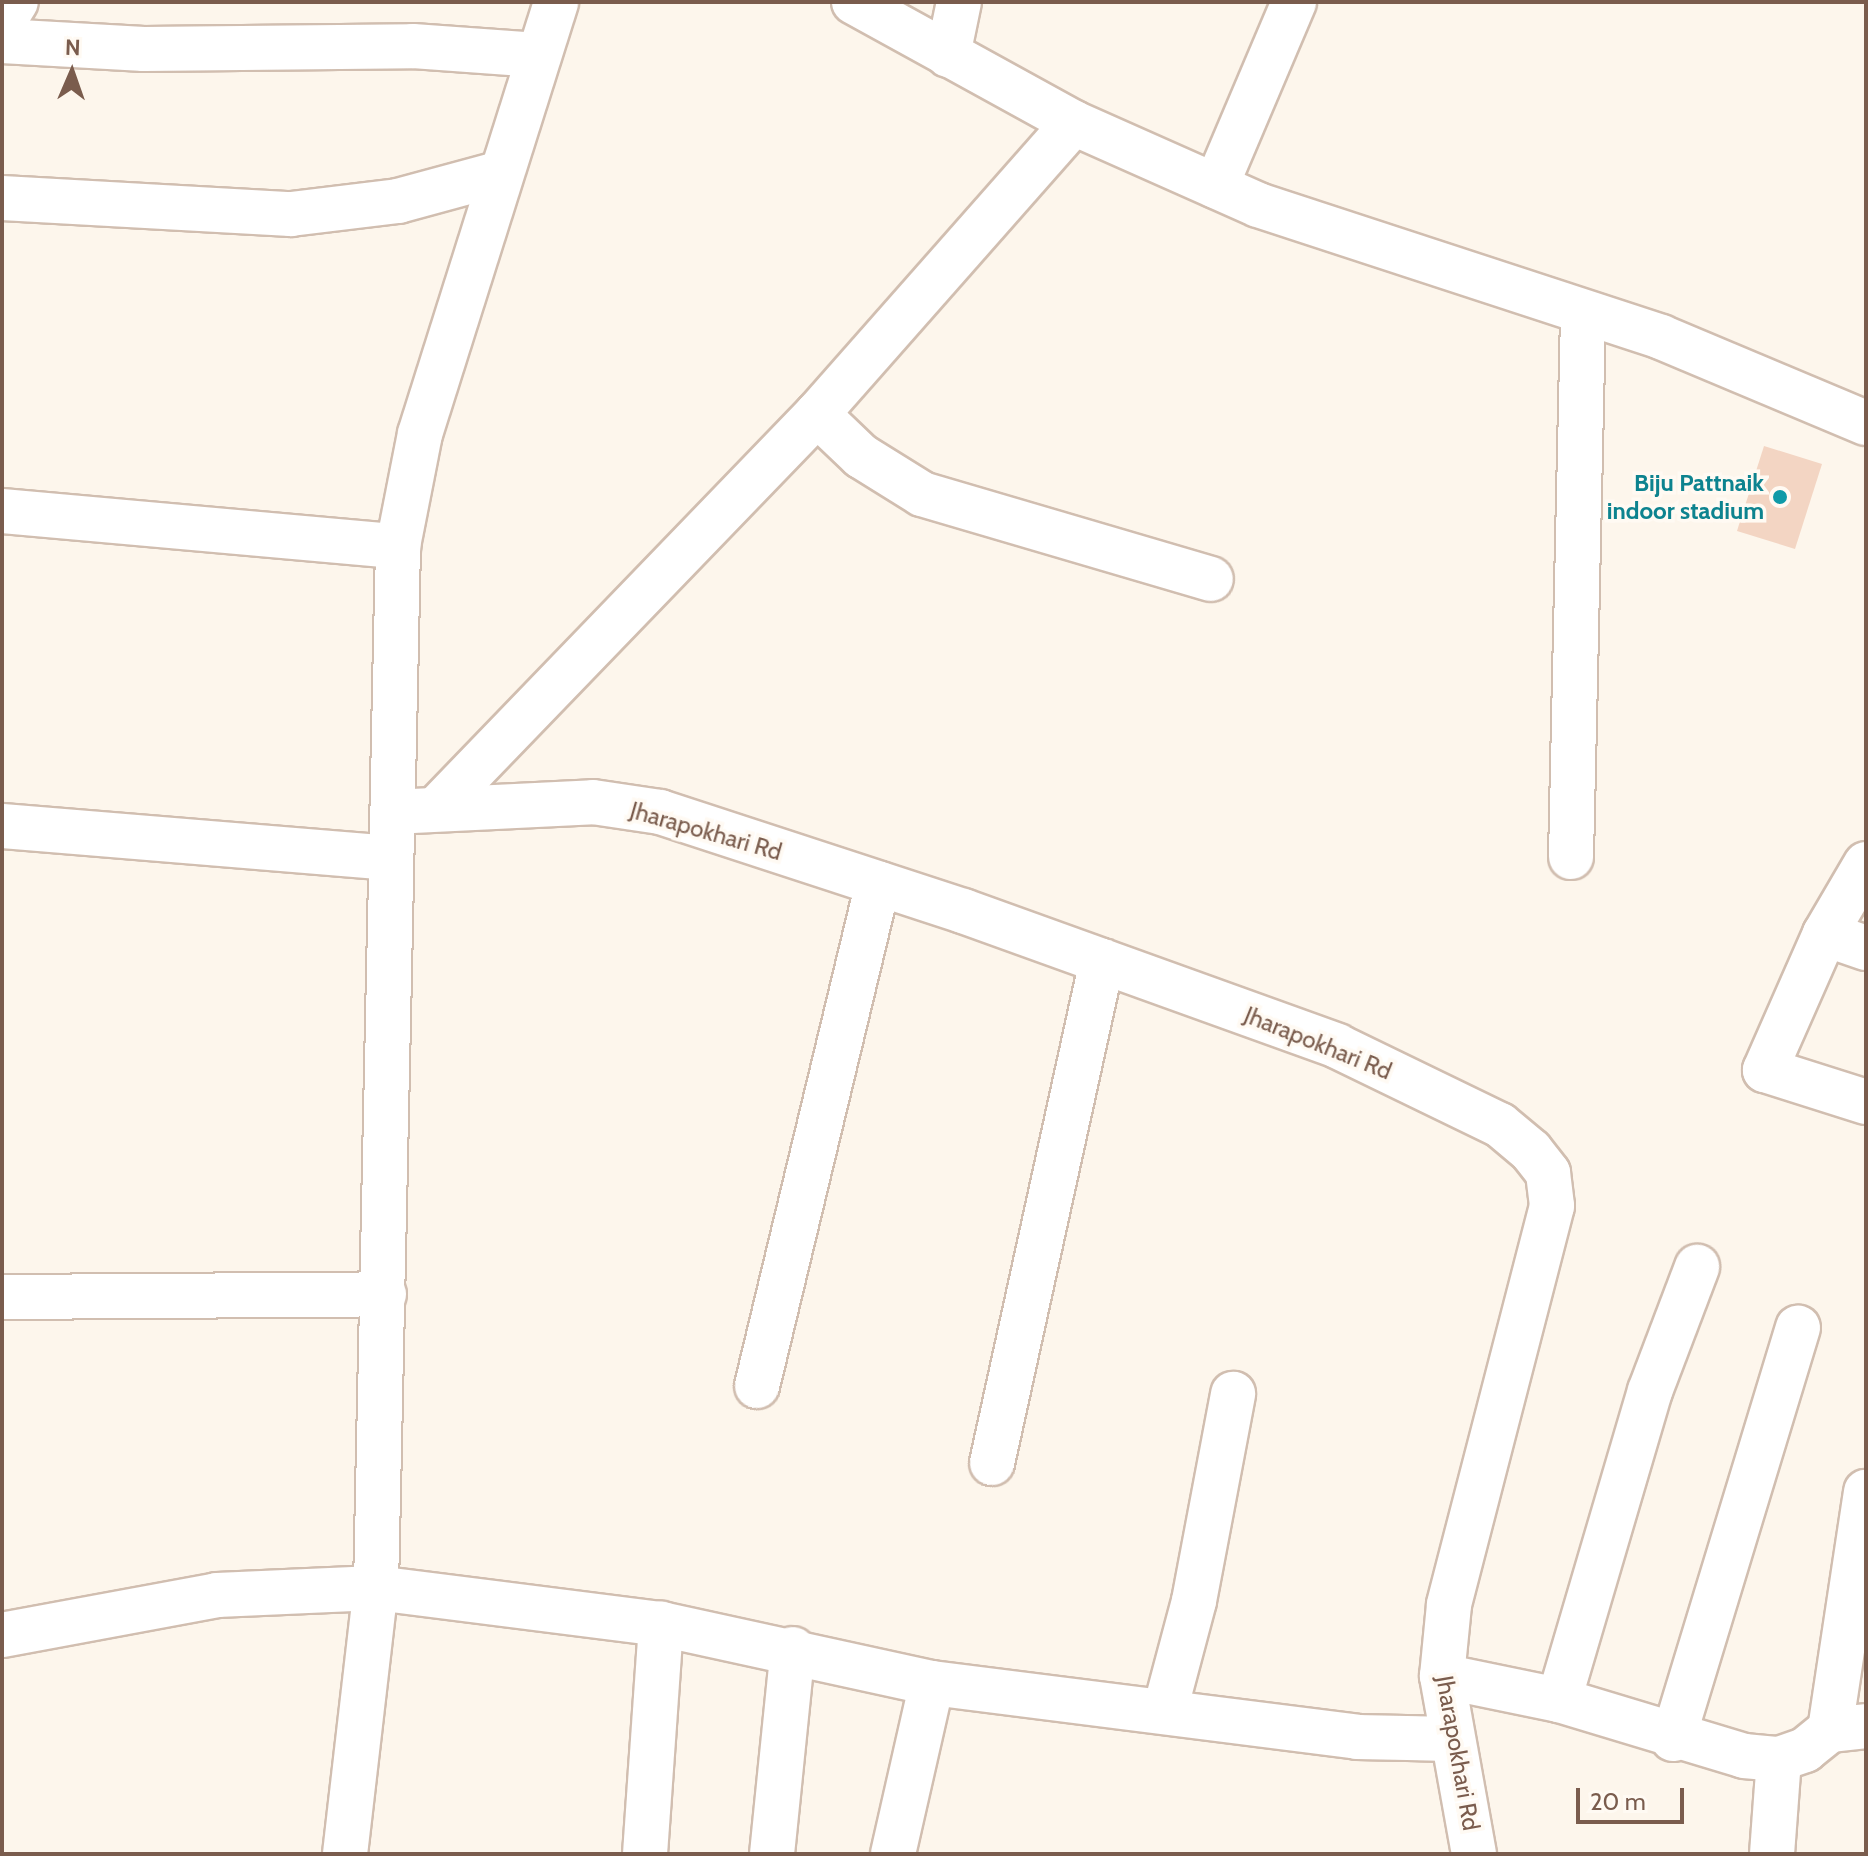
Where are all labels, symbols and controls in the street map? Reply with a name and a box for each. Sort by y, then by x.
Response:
north arrow [32,32,112,112]
text: N [65,34,81,61]
place label: Biju Pattnaik indoor stadium [1607,469,1764,525]
marker: Biju Pattnaik indoor stadium [1771,488,1789,506]
street label: Jharapokhari Rd [627,796,785,866]
street label: Jharapokhari Rd [1240,1000,1396,1086]
street label: Jharapokhari Rd [1430,1673,1486,1833]
scale bar [1580,1772,1688,1822]
text: 20 m [1590,1787,1646,1816]

